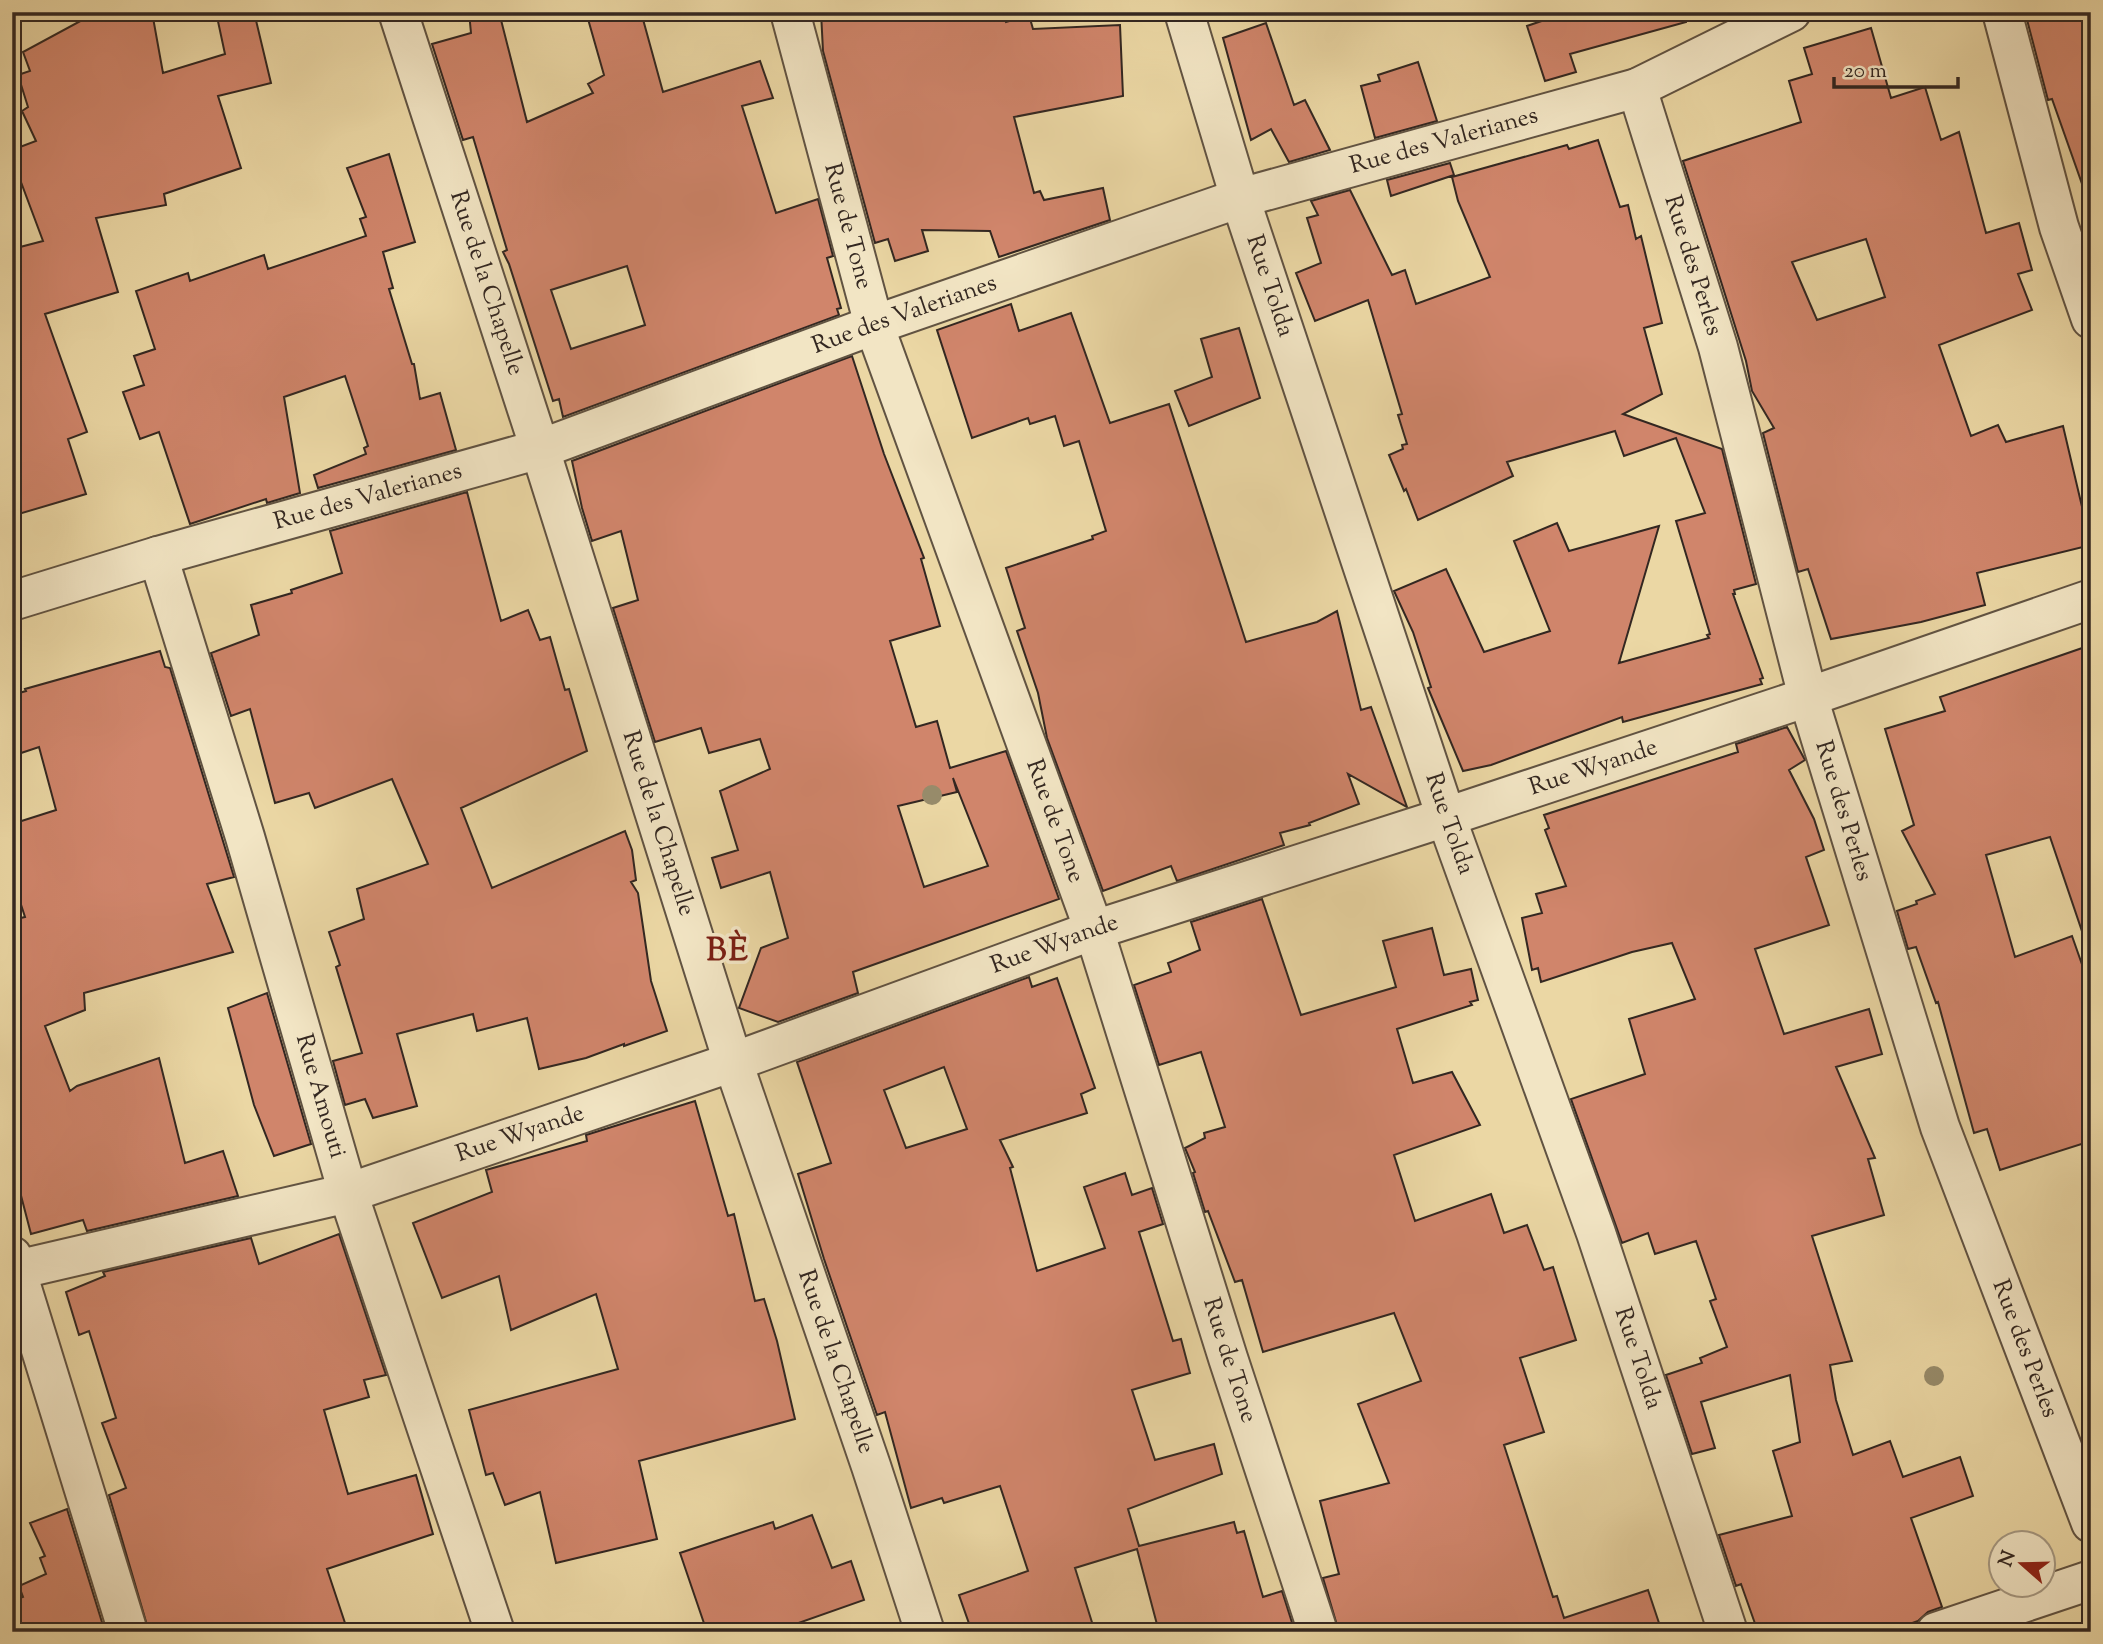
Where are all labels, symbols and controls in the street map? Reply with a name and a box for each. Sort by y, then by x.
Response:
scale bar [1834,46,1958,90]
text: 20 m [1844,57,1887,87]
street label: Rue des Valerianes [1346,99,1542,184]
street label: Rue de Tone [814,160,881,293]
street label: Rue de la Chapelle [440,186,532,380]
street label: Rue des Perles [1655,191,1730,340]
street label: Rue Tolda [1236,231,1302,341]
street label: Rue des Valerianes [807,267,1002,363]
street label: Rue des Valerianes [270,455,466,540]
street label: Rue de la Chapelle [613,727,703,920]
street label: Rue Wyande [1525,731,1662,805]
street label: Rue des Perles [1805,736,1881,886]
street label: Rue de Tone [1016,755,1092,888]
street label: Rue Tolda [1416,769,1482,879]
street label: Rue Wyande [986,906,1123,983]
district label: BÈ [706,929,750,975]
street label: Rue Amouti [286,1030,354,1162]
street label: Rue Wyande [452,1097,589,1172]
street label: Rue de la Chapelle [788,1265,883,1458]
street label: Rue des Perles [1983,1275,2066,1423]
street label: Rue de Tone [1193,1294,1265,1427]
street label: Rue Tolda [1605,1303,1670,1414]
north arrow [1988,1528,2058,1598]
text: N [1993,1547,2024,1571]

